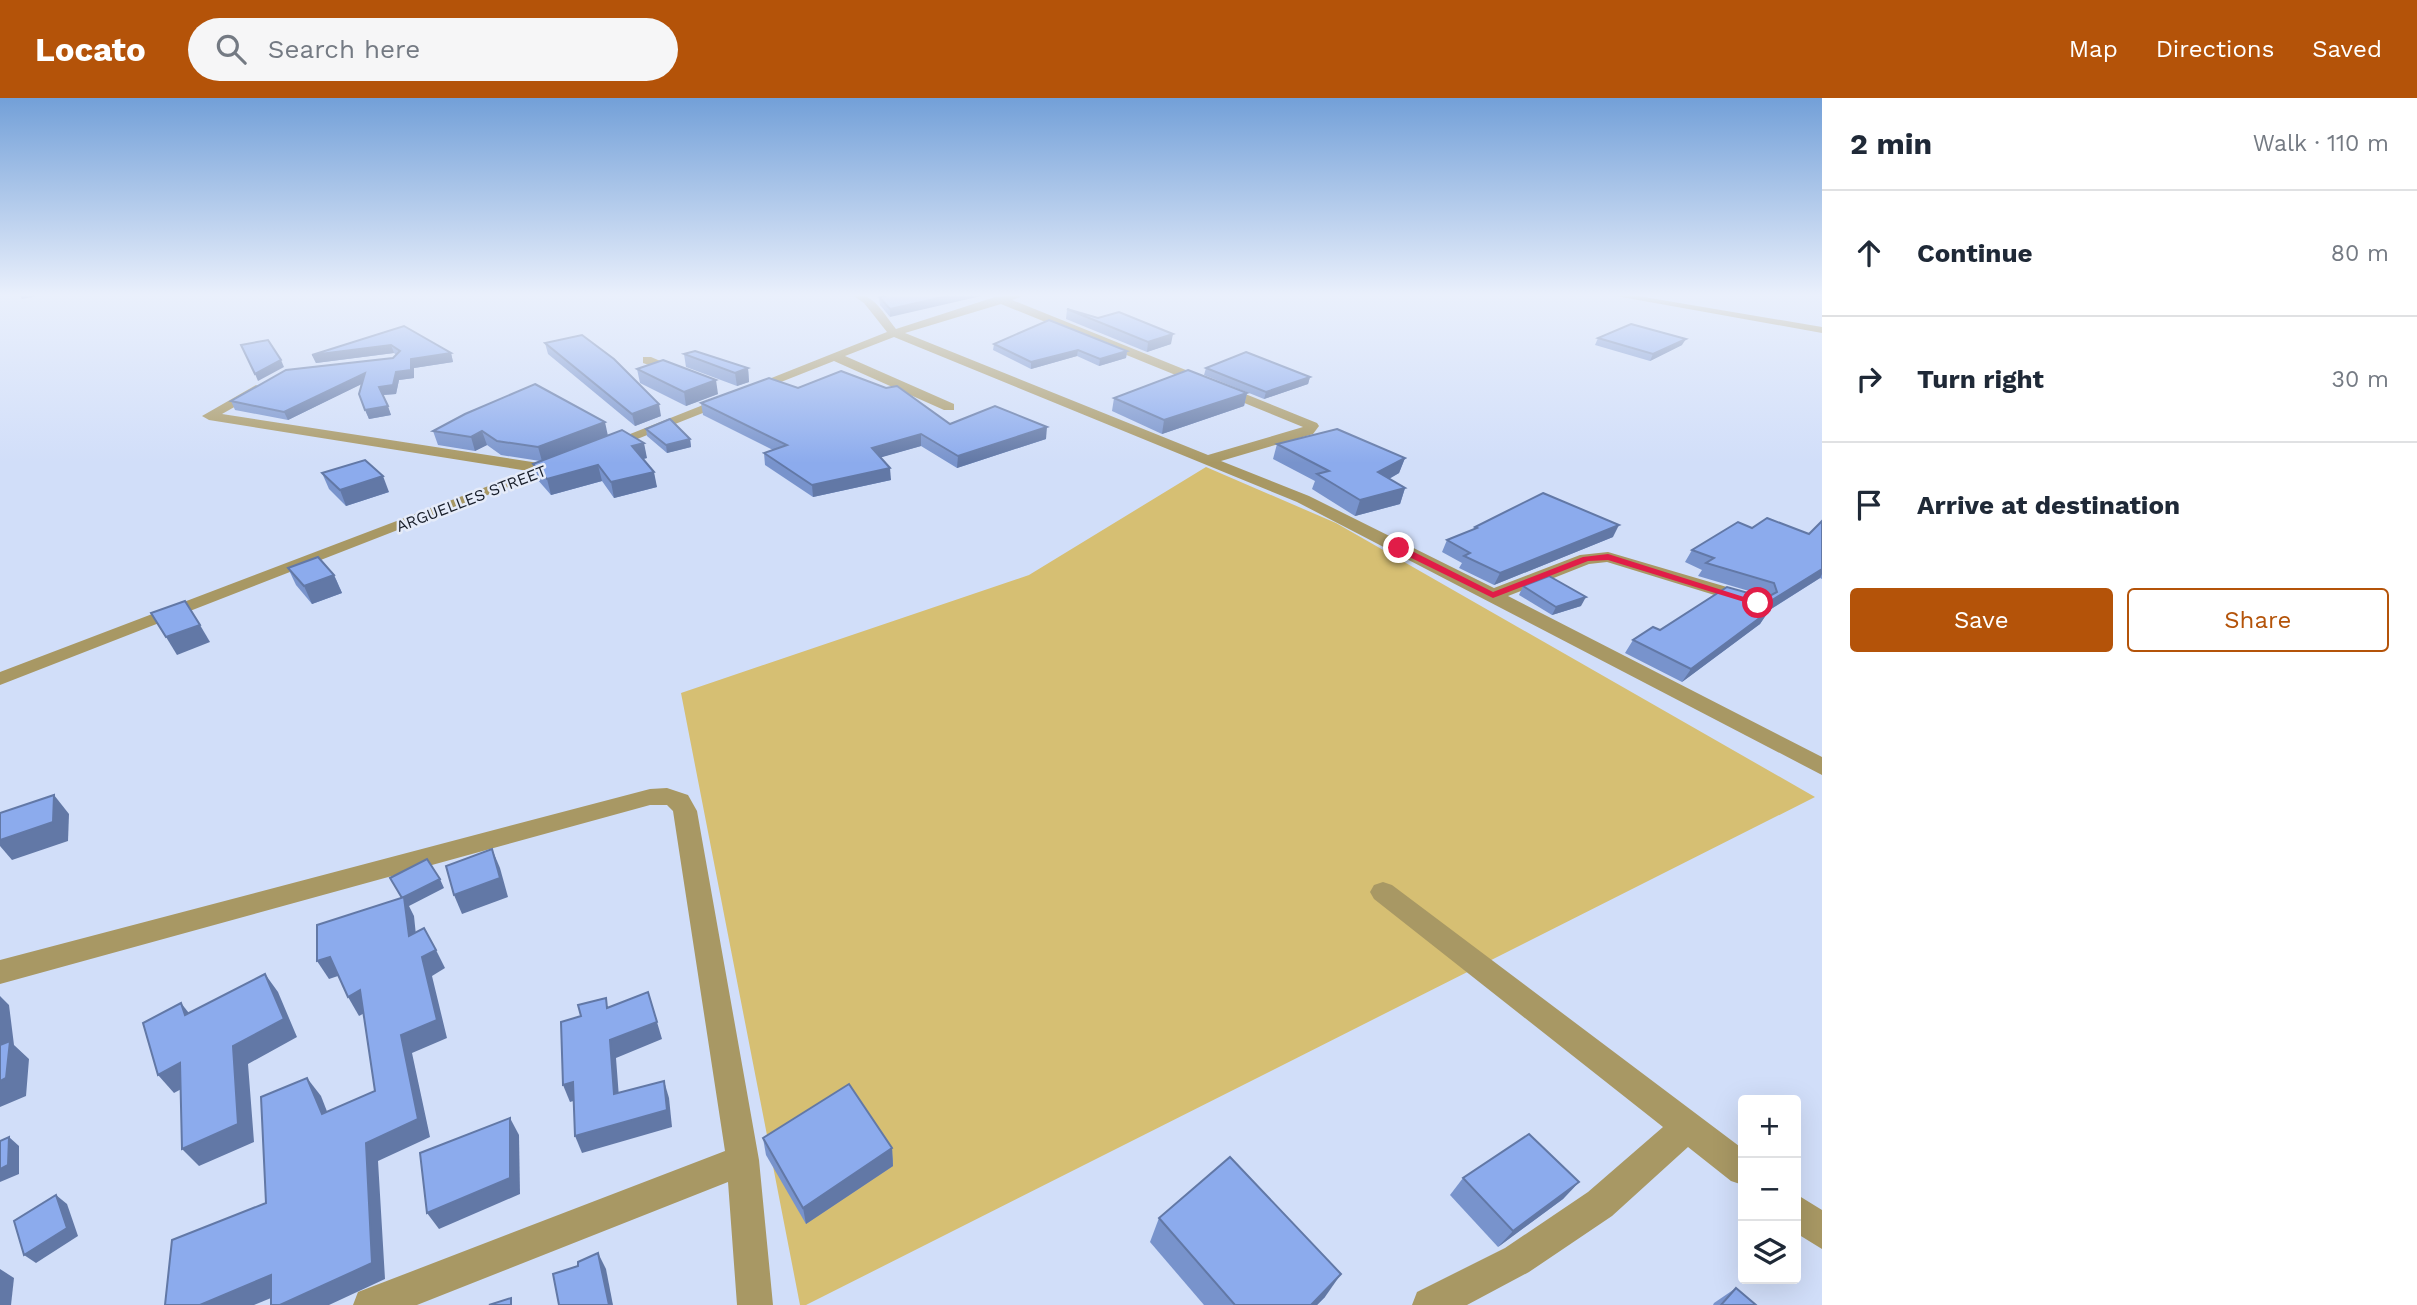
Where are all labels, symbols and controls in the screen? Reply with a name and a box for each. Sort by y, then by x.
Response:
search box [188,18,678,81]
text: Locato [35,30,146,69]
icon: search [212,30,250,68]
text: Search here [268,34,420,64]
text: Map [2069,35,2118,63]
text: Directions [2156,35,2274,63]
text: Saved [2312,35,2382,63]
text: 2 min [1850,126,1932,161]
text: Walk · 110 m [2253,130,2389,157]
icon: ahead [1850,234,1888,272]
text: Continue [1917,238,2033,268]
text: 80 m [2331,240,2389,267]
icon: right [1850,360,1888,398]
text: Turn right [1917,364,2044,394]
text: 30 m [2332,366,2389,393]
street label: ARGUELLES STREET [393,461,549,536]
icon: arrive [1850,486,1888,524]
text: Arrive at destination [1917,490,2180,520]
route end [1383,532,1414,563]
route start [1742,587,1773,618]
button: Save [1850,588,2113,652]
button: Share [2127,588,2389,652]
map controls [1738,1095,1801,1284]
button: + [1738,1095,1801,1158]
button: − [1738,1158,1801,1221]
button: layers [1738,1221,1801,1284]

